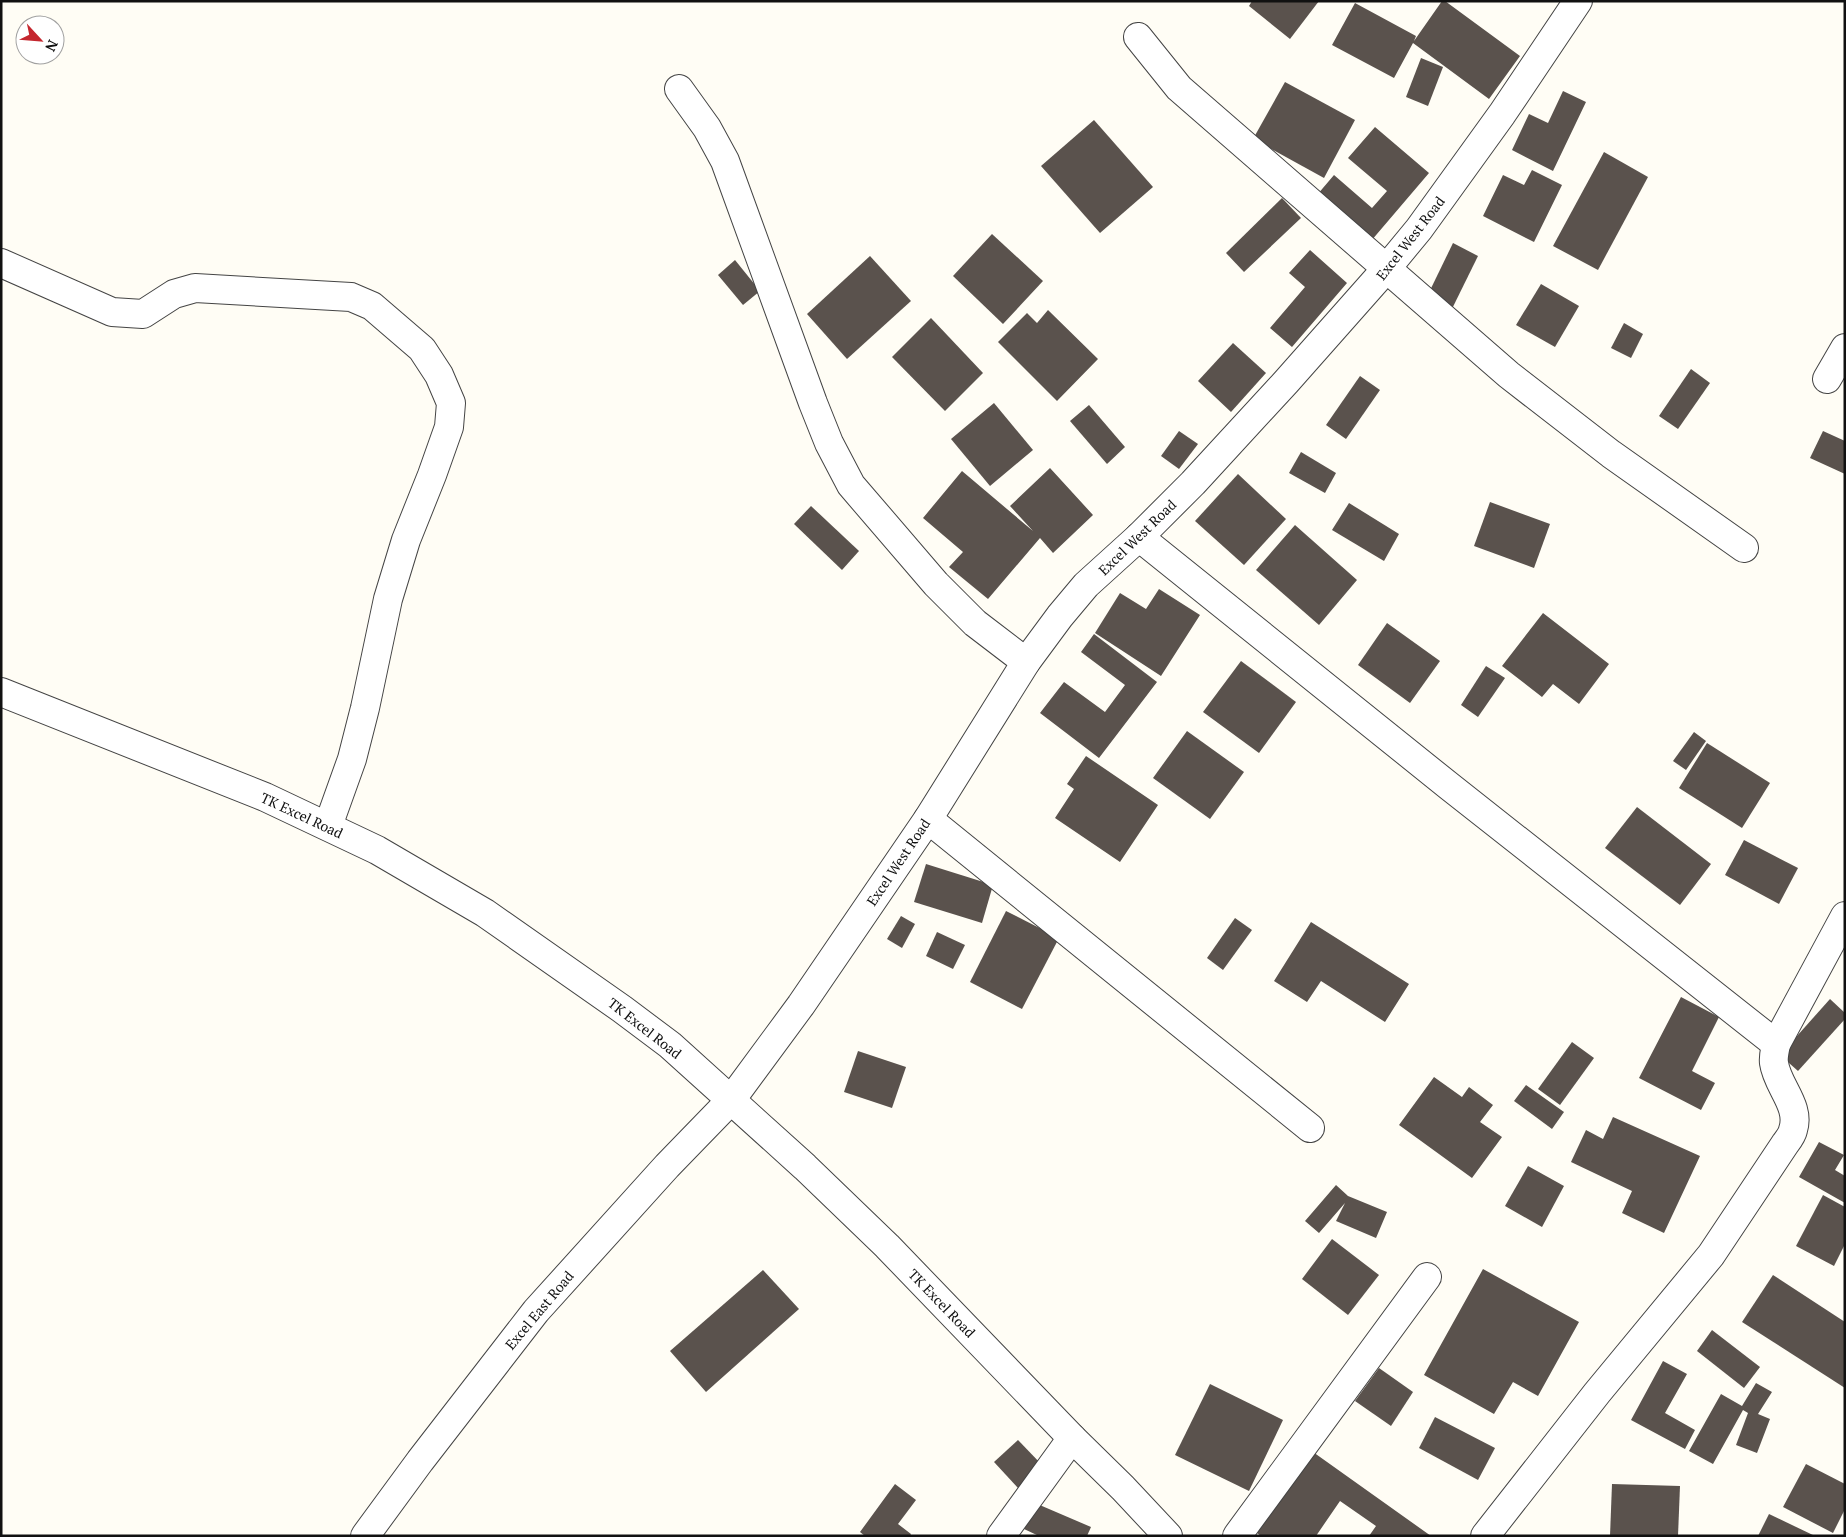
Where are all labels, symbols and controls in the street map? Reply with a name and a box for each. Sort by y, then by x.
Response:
north arrow [15,15,65,65]
text: N [41,37,63,55]
street label: Excel West Road [1371,192,1449,284]
street label: Excel West Road [1094,495,1180,579]
street label: TK Excel Road [258,788,346,842]
street label: Excel West Road [862,815,934,909]
street label: TK Excel Road [604,993,686,1063]
street label: TK Excel Road [904,1265,980,1342]
street label: Excel East Road [500,1266,578,1353]

